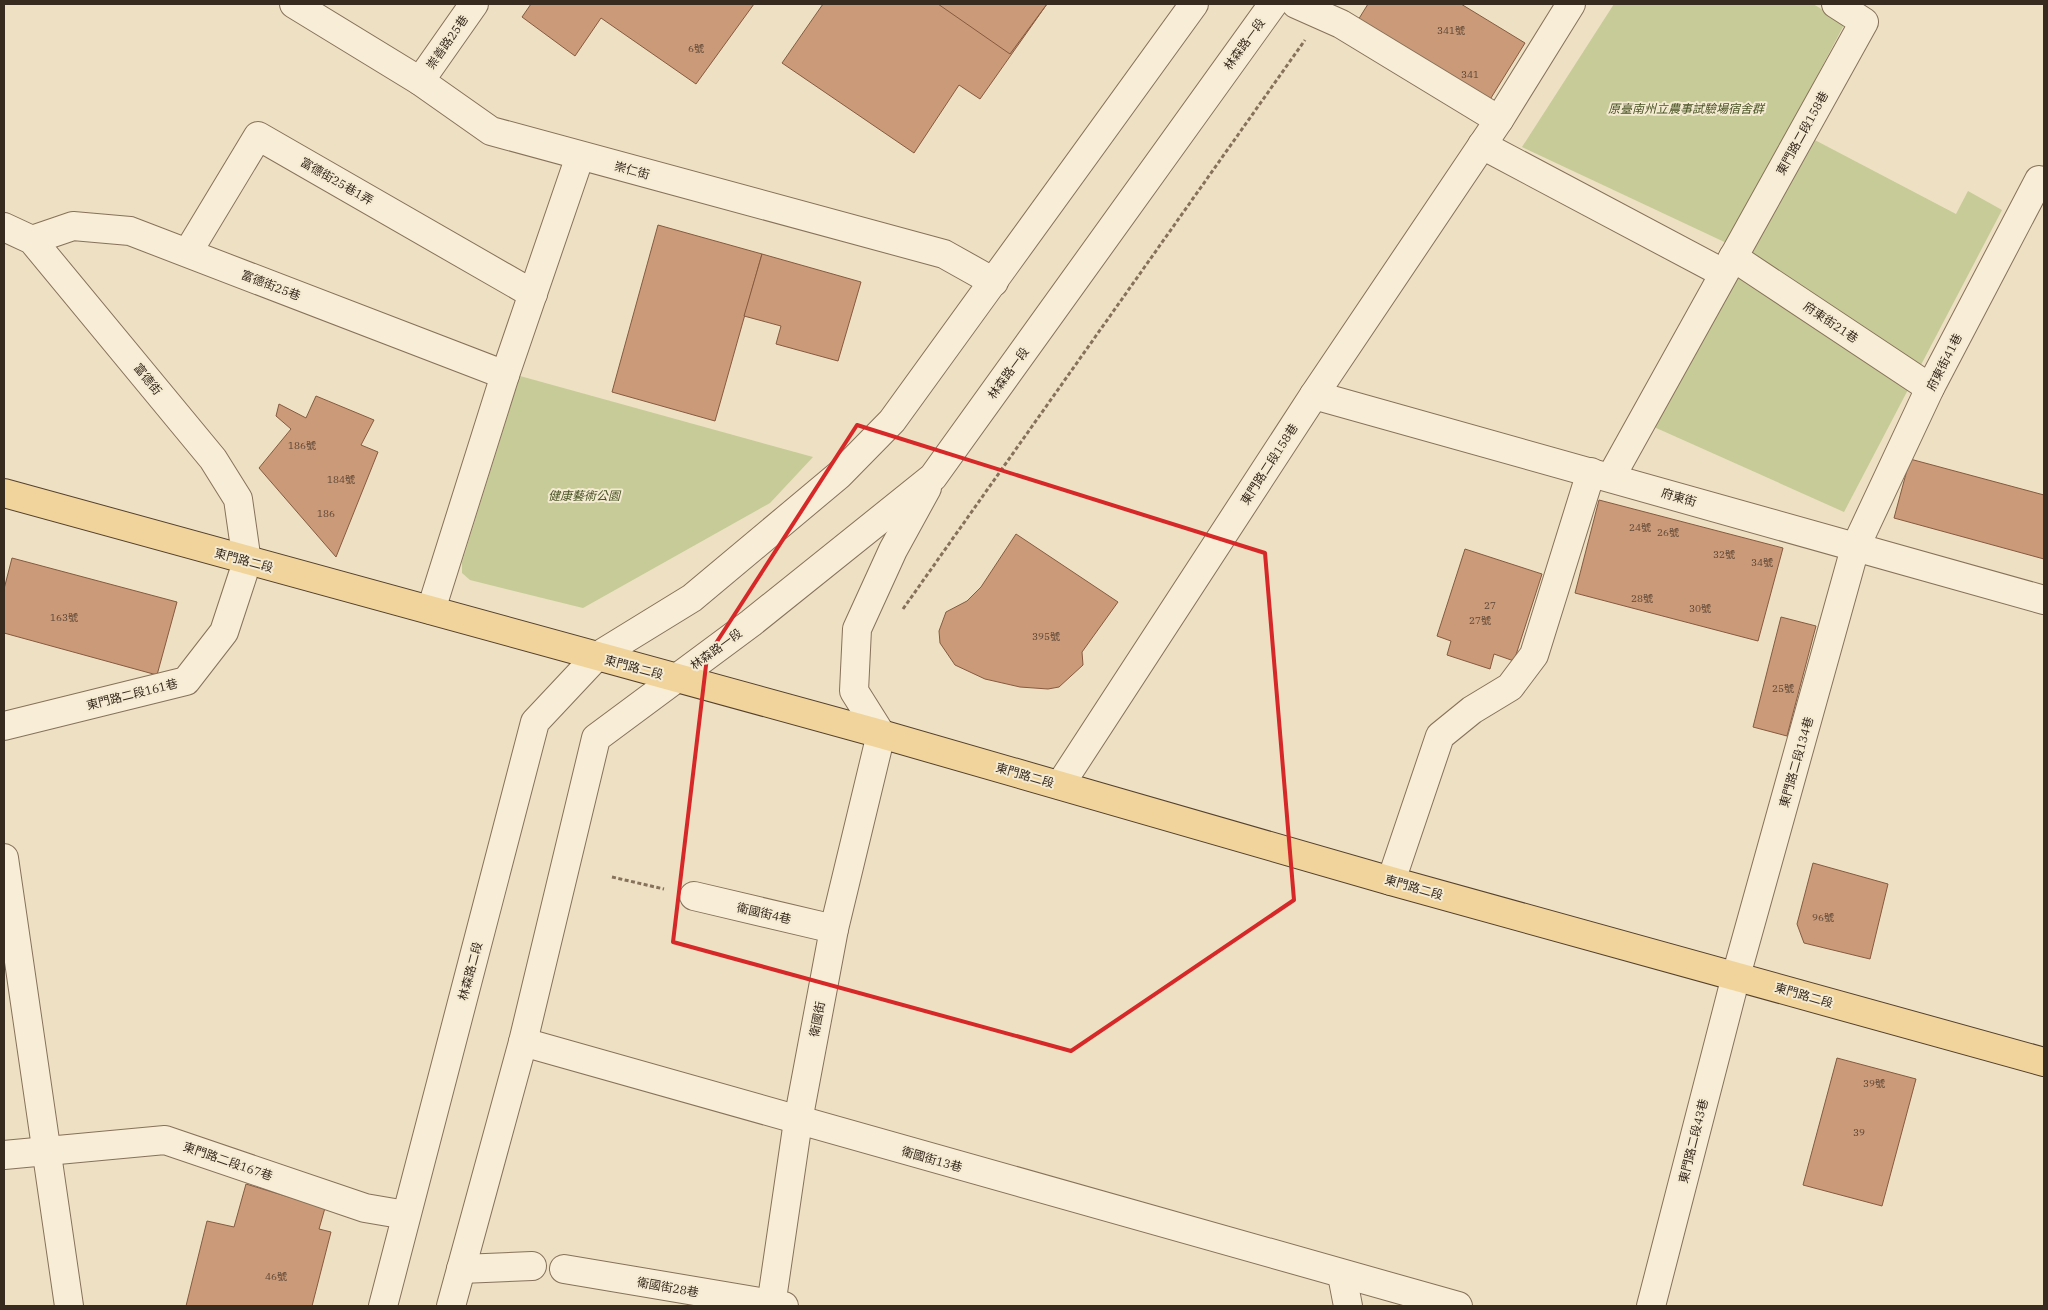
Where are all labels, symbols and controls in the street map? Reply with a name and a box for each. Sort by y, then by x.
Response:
street label: 崇善路25巷 [423,12,471,72]
street label: 林森路一段 [1220,15,1268,73]
house number: 341號 [1437,24,1465,37]
house number: 6號 [688,42,704,55]
house number: 341 [1461,68,1479,81]
street label: 東門路二段158巷 [1773,88,1831,178]
park label: 原臺南州立農事試驗場宿舍群 [1608,101,1766,116]
street label: 富德街25巷1弄 [298,154,376,208]
street label: 崇仁街 [613,158,651,182]
street label: 富德街25巷 [239,267,303,303]
street label: 府東街21巷 [1801,298,1861,346]
street label: 府東街41巷 [1923,331,1965,393]
street label: 林森路一段 [984,344,1032,402]
street label: 富德街 [131,360,165,398]
street label: 東門路二段158巷 [1237,421,1301,507]
house number: 186號 [288,439,316,452]
house number: 184號 [327,473,355,486]
street label: 府東街 [1660,485,1698,509]
park label: 健康藝術公園 [548,488,622,503]
house number: 186 [317,507,335,520]
house number: 24號 [1629,521,1651,534]
house number: 26號 [1657,526,1679,539]
street label: 東門路二段 [213,545,275,575]
house number: 32號 [1713,548,1735,561]
house number: 34號 [1751,556,1773,569]
house number: 28號 [1631,592,1653,605]
house number: 27 [1484,599,1496,612]
house number: 30號 [1689,602,1711,615]
house number: 163號 [50,611,78,624]
house number: 27號 [1469,614,1491,627]
street label: 林森路一段 [687,625,745,673]
house number: 395號 [1032,630,1060,643]
street label: 東門路二段 [603,652,665,682]
street label: 東門路二段161巷 [85,675,179,713]
house number: 25號 [1772,682,1794,695]
street label: 東門路二段134巷 [1776,715,1816,809]
street label: 東門路二段 [994,760,1056,790]
street label: 東門路二段 [1383,872,1445,902]
street label: 衛國街4巷 [735,899,793,927]
house number: 96號 [1812,911,1834,924]
street label: 林森路二段 [455,940,485,1002]
street label: 東門路二段 [1773,980,1835,1010]
street label: 衛國街 [806,1000,828,1038]
house number: 39號 [1863,1077,1885,1090]
street label: 東門路二段43巷 [1675,1097,1711,1185]
house number: 39 [1853,1126,1865,1139]
street label: 東門路二段167巷 [181,1139,275,1183]
street label: 衛國街13巷 [900,1143,964,1175]
house number: 46號 [265,1270,287,1283]
street label: 衛國街28巷 [636,1274,700,1300]

